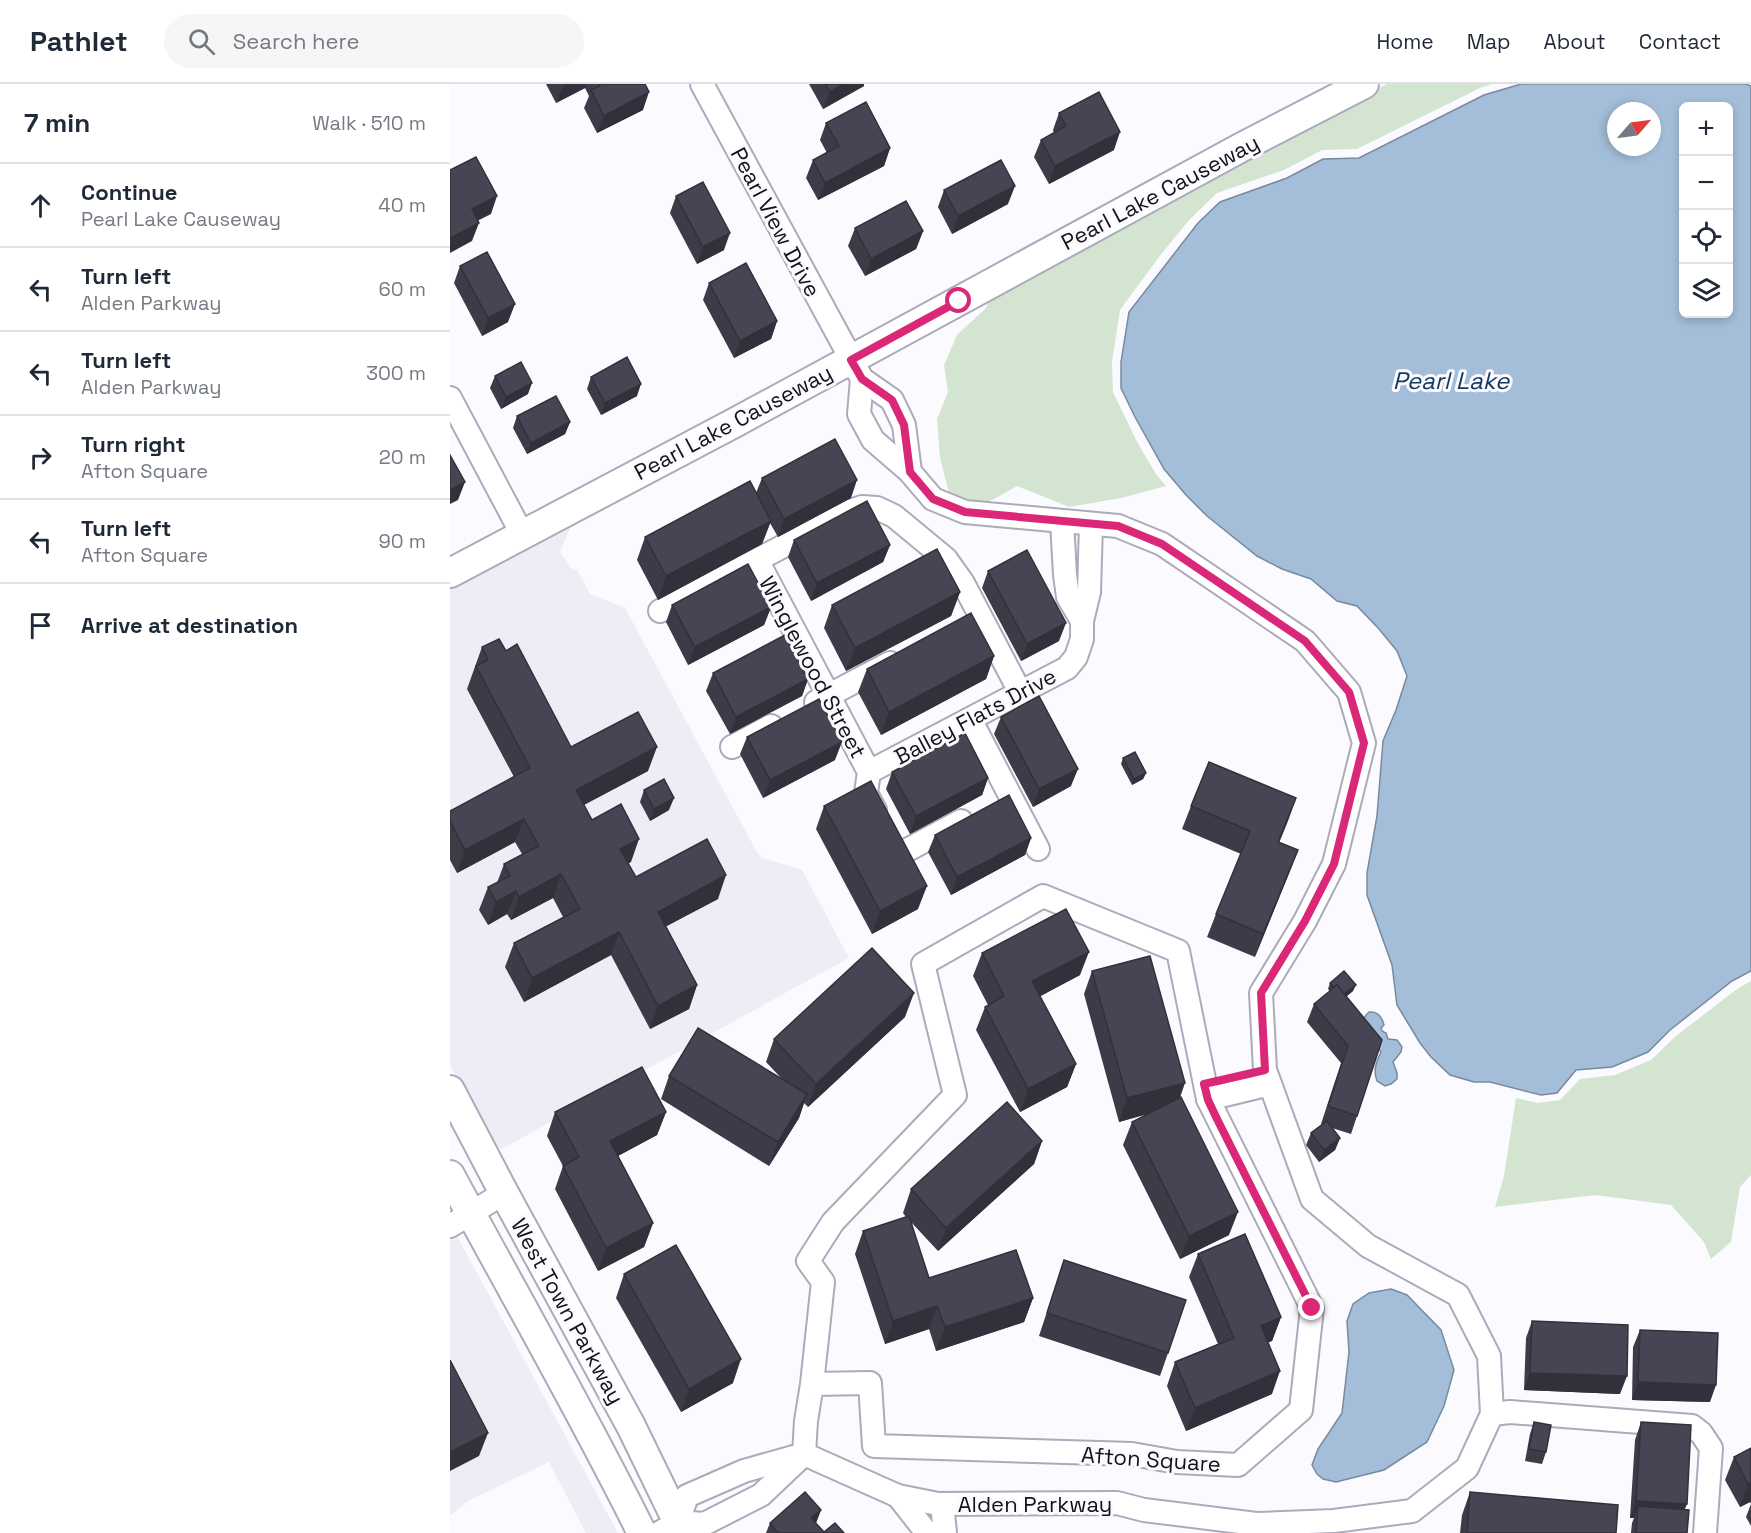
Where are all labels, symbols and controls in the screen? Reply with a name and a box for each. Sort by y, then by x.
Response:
search box [164,14,584,68]
text: Pathlet [30,23,128,59]
icon: search [185,25,218,58]
text: Search here [233,27,360,55]
text: Home [1376,28,1434,55]
text: Map [1467,28,1511,55]
text: About [1544,28,1606,55]
text: Contact [1639,28,1721,55]
north arrow [1607,102,1661,156]
map controls [1679,102,1733,318]
button: + [1679,102,1733,156]
text: 7 min [24,106,90,140]
text: Walk · 510 m [312,110,426,136]
street label: Pearl Lake Causeway [1056,128,1264,256]
street label: Pearl View Drive [725,142,827,302]
button: − [1679,156,1733,210]
text: Continue [81,178,177,206]
icon: ahead [24,189,57,222]
text: 40 m [378,192,426,218]
text: Pearl Lake Causeway [81,206,281,232]
button: locate [1679,210,1733,264]
text: Turn left [81,262,171,290]
button: layers [1679,264,1733,318]
icon: left [24,273,57,306]
text: 60 m [379,276,426,302]
route start [945,287,971,313]
text: Alden Parkway [81,290,222,316]
text: Turn left [81,346,171,374]
icon: left [24,357,57,390]
street label: Pearl Lake Causeway [629,358,837,486]
text: 300 m [366,360,426,386]
water label: Pearl Lake [1393,365,1510,396]
text: Alden Parkway [81,374,222,400]
text: Turn right [81,430,186,458]
icon: right [24,441,57,474]
text: 20 m [379,444,426,470]
text: Afton Square [81,458,208,484]
text: Turn left [81,514,171,542]
icon: left [24,525,57,558]
text: 90 m [379,528,426,554]
text: Afton Square [81,542,208,568]
street label: Winglewood Street [753,571,873,763]
icon: arrive [24,609,57,642]
text: Arrive at destination [81,611,298,639]
street label: Balley Flats Drive [889,662,1061,770]
street label: West Town Parkway [505,1213,631,1409]
route end [1298,1294,1324,1320]
street label: Afton Square [1080,1440,1222,1478]
street label: Alden Parkway [958,1490,1112,1518]

